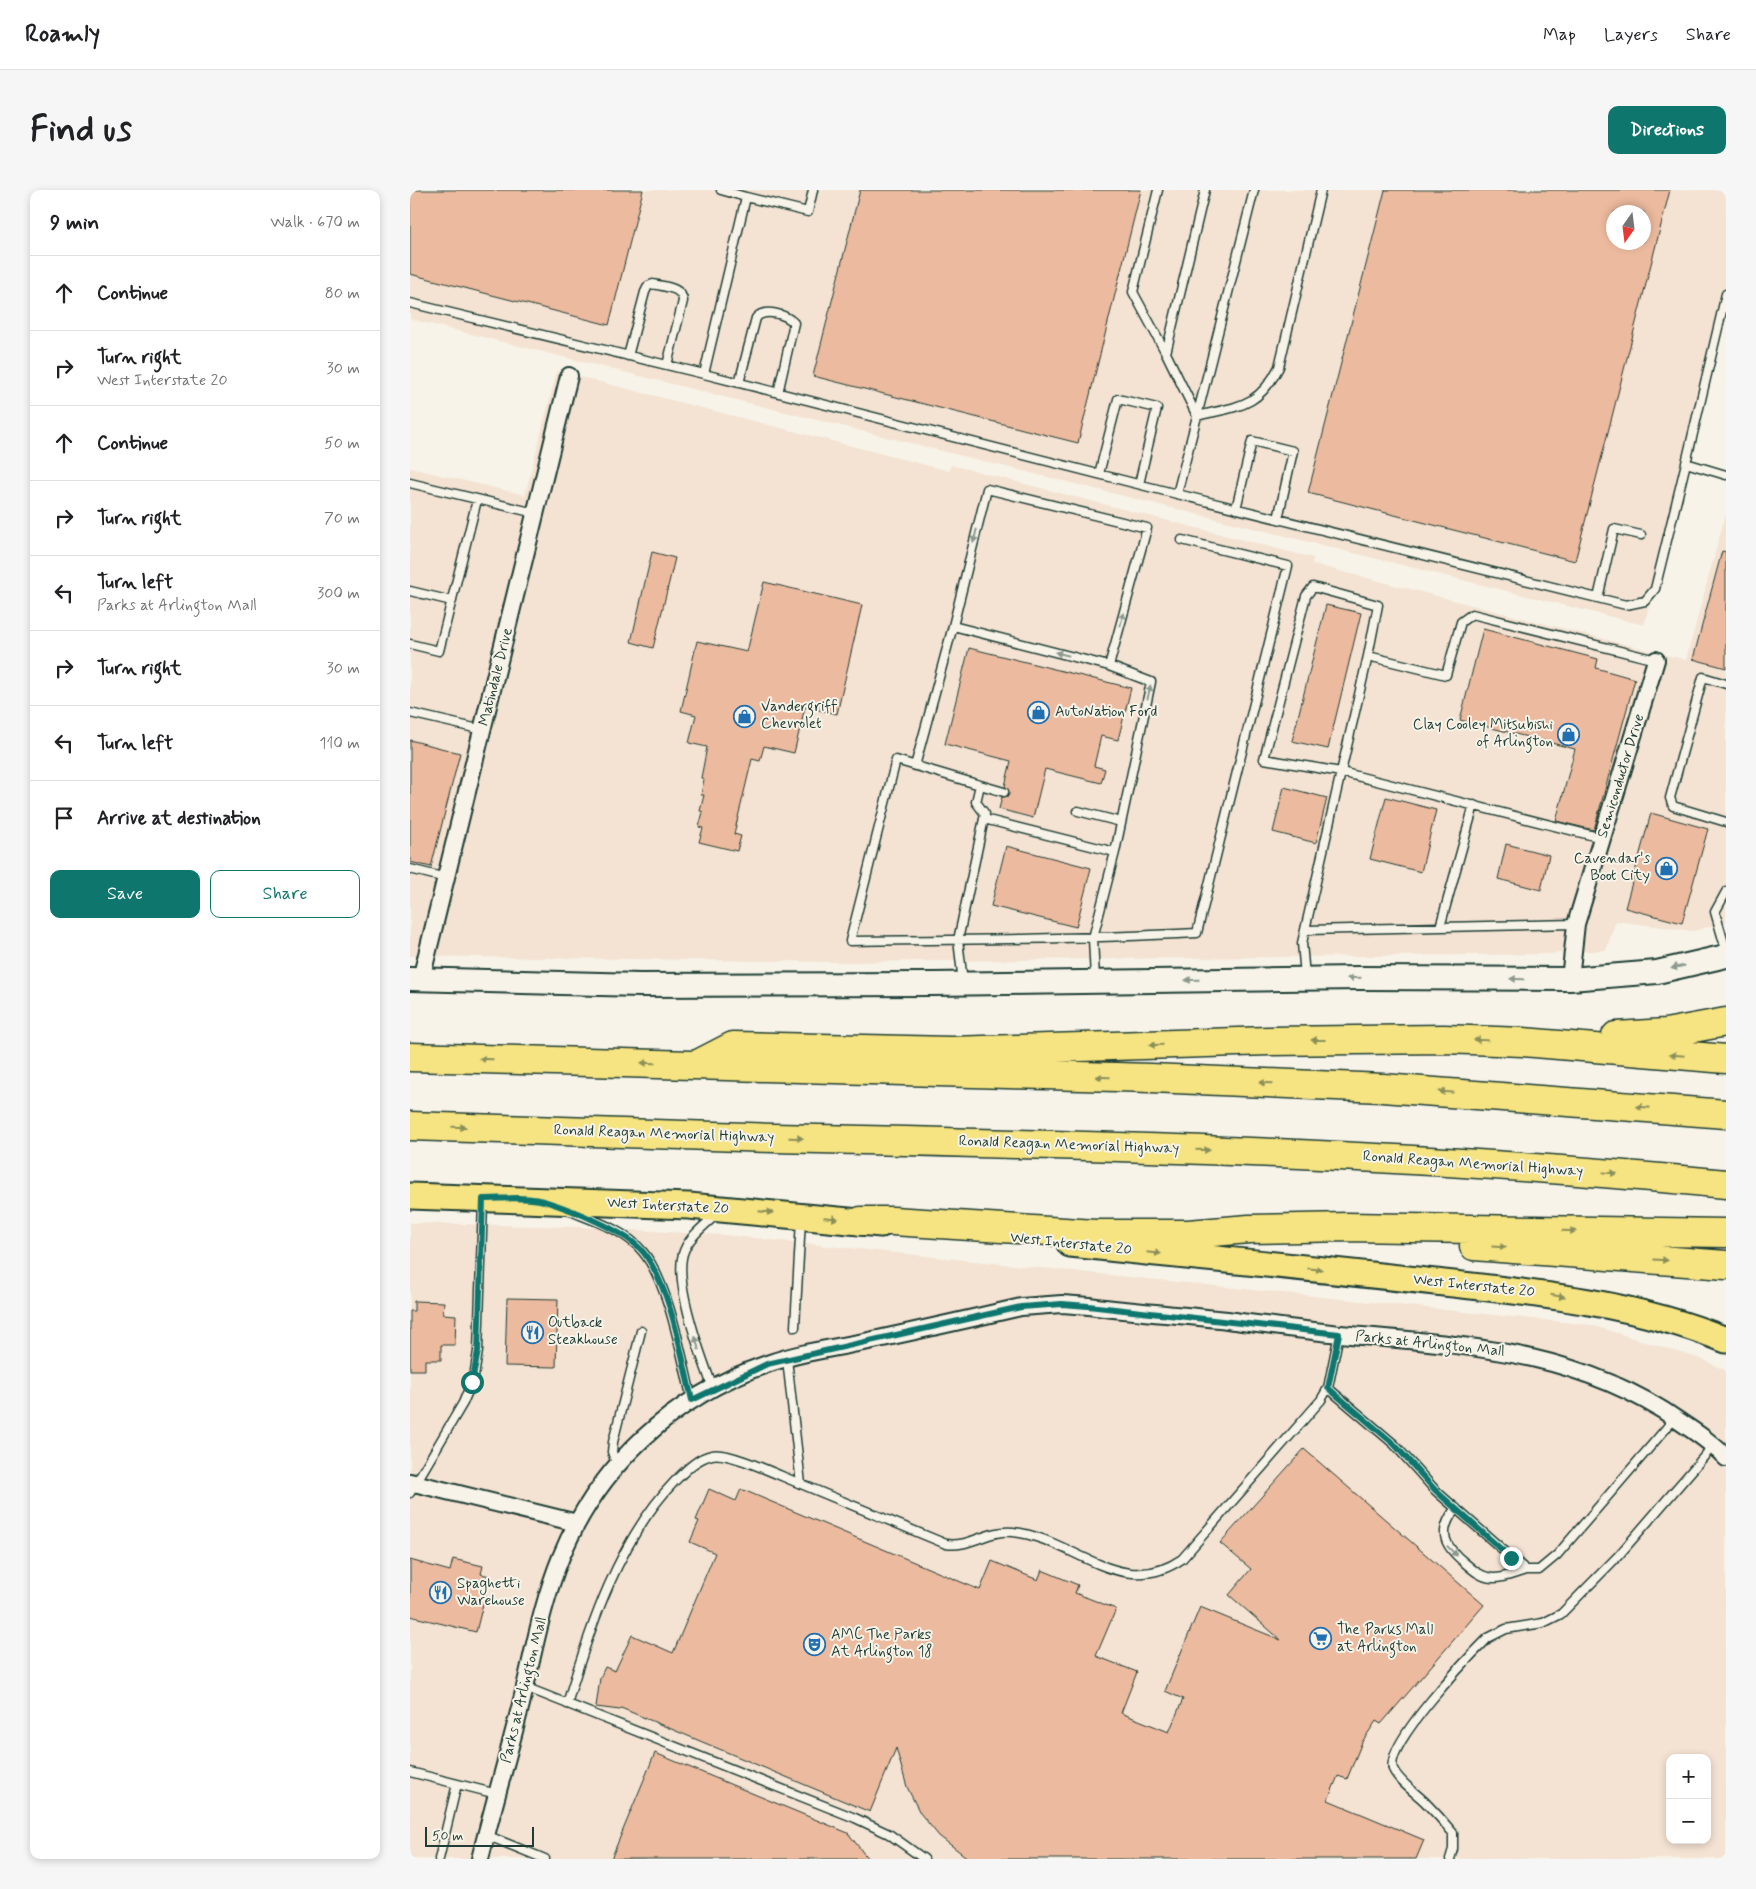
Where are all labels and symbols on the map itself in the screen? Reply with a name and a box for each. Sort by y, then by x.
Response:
north arrow [1606,205,1651,250]
one-way arrow [971,528,979,543]
one-way arrow [1118,611,1126,626]
street label: Matindale Drive [474,626,518,728]
one-way arrow [1054,650,1069,658]
one-way arrow [1145,684,1153,699]
place label: Vandergriff Chevrolet [761,697,838,734]
shop icon: AutoNation Ford [1027,700,1051,724]
place label: AutoNation Ford [1055,702,1158,722]
shop icon: Vandergriff Chevrolet [733,704,757,728]
street label: Semiconductor Drive [1593,711,1649,841]
place label: Clay Cooley Mitsubishi of Arlington [1413,715,1553,753]
shop icon: Clay Cooley Mitsubishi of Arlington [1557,722,1581,746]
place label: Cavendar's Boot City [1574,849,1650,886]
shop icon: Cavendar's Boot City [1654,856,1678,880]
one-way arrow [1671,963,1686,971]
one-way arrow [1346,974,1362,982]
one-way arrow [1509,975,1525,983]
one-way arrow [1184,976,1200,984]
one-way arrow [1472,1036,1488,1044]
one-way arrow [1310,1037,1326,1045]
one-way arrow [1147,1041,1163,1049]
one-way arrow [1669,1051,1685,1059]
one-way arrow [478,1054,494,1062]
one-way arrow [640,1059,656,1067]
one-way arrow [1095,1073,1111,1081]
one-way arrow [1258,1079,1274,1087]
one-way arrow [1437,1088,1453,1096]
one-way arrow [1634,1103,1650,1111]
street label: Ronald Reagan Memorial Highway [553,1120,775,1149]
one-way arrow [451,1124,467,1132]
street label: Ronald Reagan Memorial Highway [958,1131,1180,1160]
one-way arrow [788,1134,804,1142]
one-way arrow [1196,1146,1212,1154]
street label: Ronald Reagan Memorial Highway [1362,1146,1584,1183]
one-way arrow [1602,1169,1618,1177]
street label: West Interstate 20 [606,1193,730,1219]
one-way arrow [758,1208,774,1216]
one-way arrow [824,1215,840,1223]
one-way arrow [1562,1227,1578,1235]
street label: West Interstate 20 [1009,1228,1133,1260]
one-way arrow [1491,1244,1507,1252]
one-way arrow [1146,1249,1162,1257]
one-way arrow [1653,1256,1669,1264]
one-way arrow [1308,1265,1324,1273]
street label: West Interstate 20 [1412,1270,1536,1302]
one-way arrow [1550,1292,1566,1300]
place label: Outback Steakhouse [548,1313,618,1350]
restaurant icon: Outback Steakhouse [520,1320,544,1344]
street label: Parks at Arlington Mall [1354,1326,1506,1363]
one-way arrow [693,1335,701,1350]
route start [461,1371,484,1394]
one-way arrow [1446,1545,1458,1557]
route end [1500,1547,1523,1570]
place label: Spaghetti Warehouse [457,1574,525,1611]
restaurant icon: Spaghetti Warehouse [429,1581,453,1605]
street label: Parks at Arlington Mall [496,1615,553,1765]
place label: The Parks Mall at Arlington [1337,1620,1433,1658]
place label: AMC The Parks At Arlington 18 [831,1625,933,1663]
supermarket icon: The Parks Mall at Arlington [1309,1627,1333,1651]
theatre icon: AMC The Parks At Arlington 18 [803,1632,827,1656]
scale bar [425,1824,534,1847]

